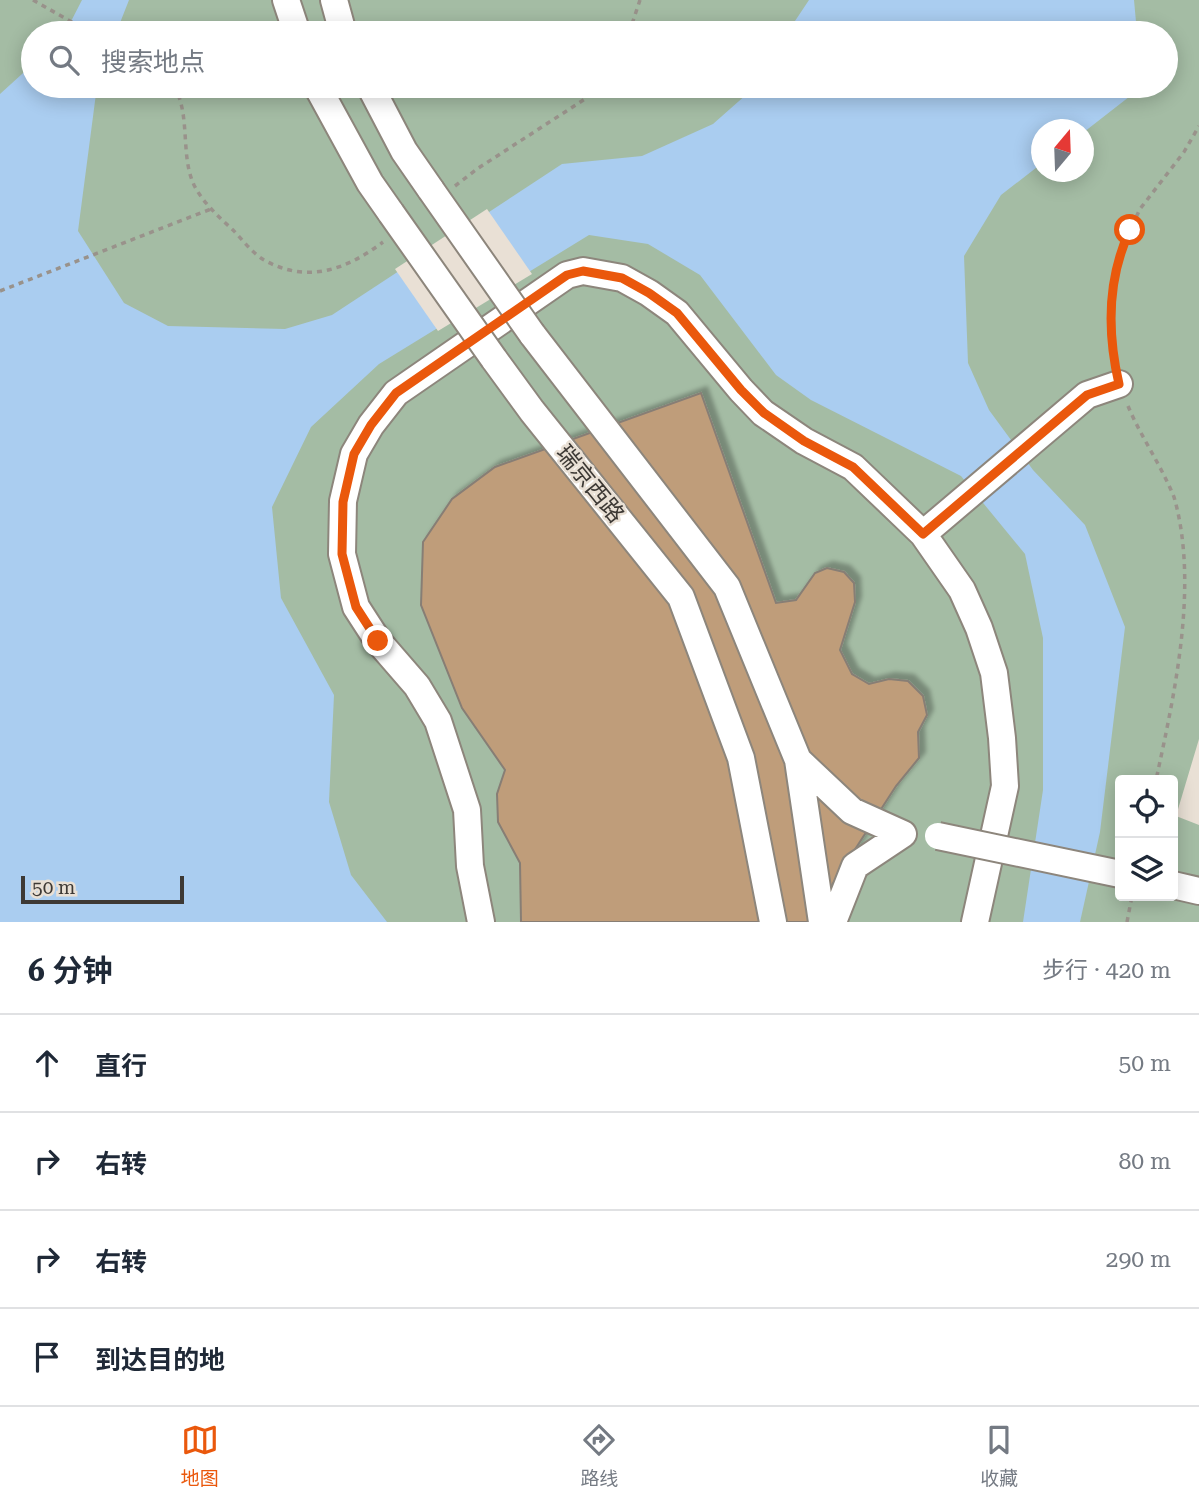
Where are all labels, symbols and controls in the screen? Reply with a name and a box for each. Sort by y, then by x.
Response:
search box [21,21,1178,98]
icon: search [45,41,83,79]
text: 搜索地点 [101,47,205,77]
north arrow [1031,119,1094,182]
route start [1114,214,1145,245]
street label: 瑞京西路 [551,440,629,528]
route end [362,625,393,656]
map controls [1115,775,1178,901]
button: locate [1115,775,1178,838]
button: layers [1115,838,1178,901]
scale bar [21,873,184,905]
text: 50 m [32,876,75,899]
text: 6 分钟 [28,953,112,988]
text: 步行 · 420 m [1042,957,1171,984]
icon: ahead [28,1044,66,1082]
text: 50 m [1118,1050,1171,1077]
text: 直行 [95,1051,147,1081]
icon: right [28,1142,66,1180]
text: 80 m [1118,1148,1171,1175]
text: 右转 [95,1149,147,1179]
icon: right [28,1240,66,1278]
text: 290 m [1106,1246,1171,1273]
text: 右转 [95,1247,147,1277]
icon: arrive [28,1338,66,1376]
text: 到达目的地 [95,1345,225,1375]
tab: 地图 [181,1421,219,1490]
tab: 路线 [580,1421,618,1490]
tab: 收藏 [980,1421,1018,1490]

